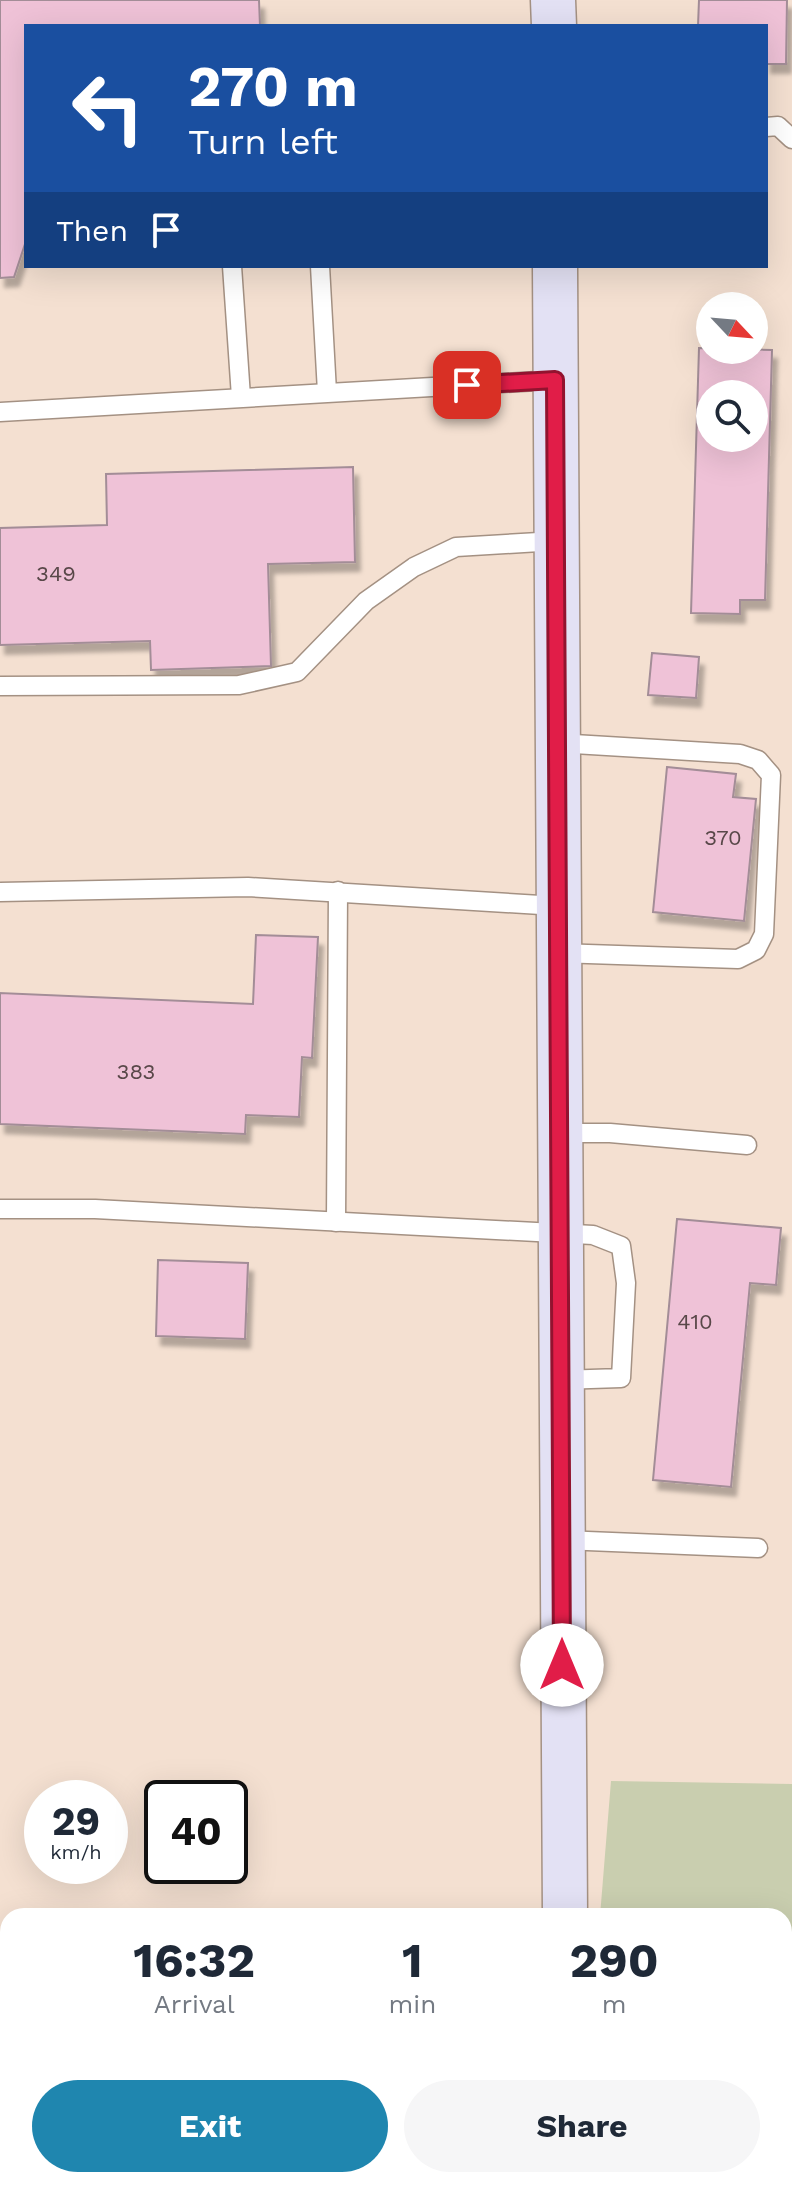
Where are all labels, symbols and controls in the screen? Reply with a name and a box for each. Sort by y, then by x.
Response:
text: 270 m [188,54,358,120]
icon: left [56,56,160,160]
text: Turn left [188,121,338,163]
icon: arrive [144,208,188,252]
text: Then [56,213,128,248]
north arrow [696,292,768,364]
map controls [696,292,768,452]
pin [433,351,501,419]
icon: arrive [445,363,489,407]
button: search [696,380,768,452]
house number: 349 [36,561,76,586]
house number: 370 [704,825,742,850]
house number: 383 [117,1059,155,1084]
house number: 410 [677,1309,713,1334]
position arrow [520,1623,604,1707]
speed limit sign: 40 [144,1780,248,1884]
text: 29 [52,1798,100,1845]
text: km/h [50,1840,102,1864]
text: 16:32 [133,1932,255,1989]
text: 1 [402,1932,423,1989]
text: 290 [570,1932,659,1989]
text: Arrival [154,1989,235,2019]
text: min [388,1989,436,2019]
text: m [602,1989,627,2019]
button: Exit [32,2080,388,2172]
button: Share [404,2080,760,2172]

